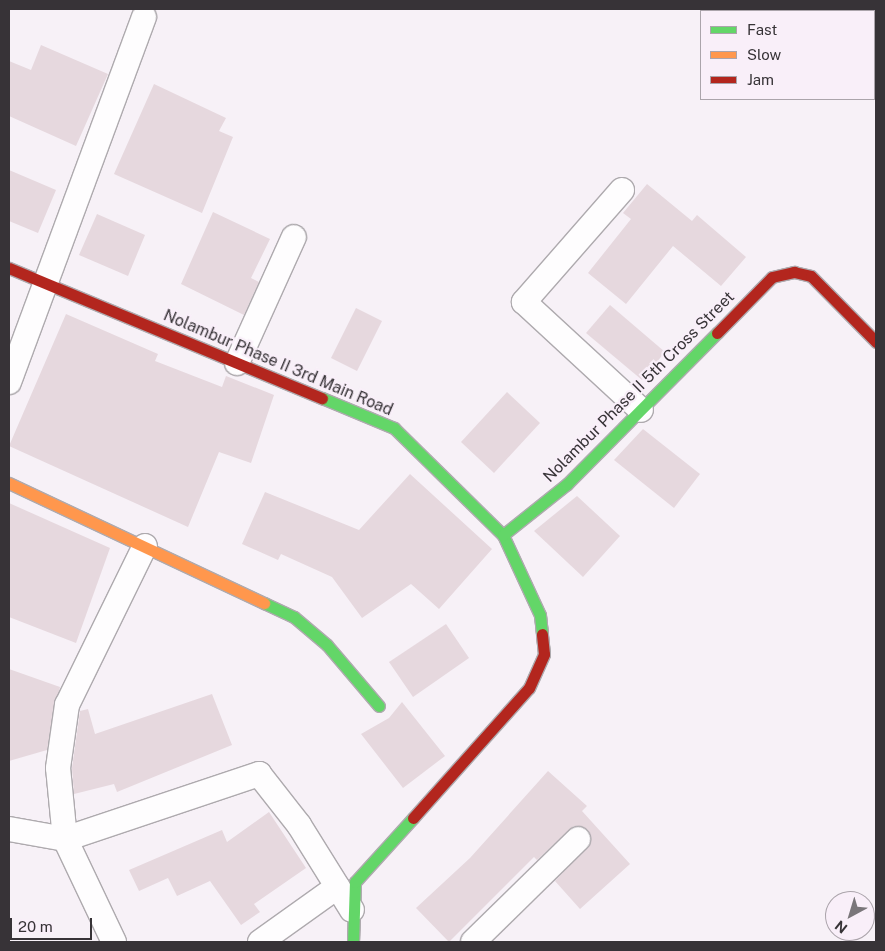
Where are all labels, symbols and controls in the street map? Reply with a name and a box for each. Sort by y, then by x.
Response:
legend [700,10,875,100]
text: Fast [747,21,777,38]
text: Slow [747,46,781,63]
text: Jam [747,71,774,88]
street label: Nolambur Phase II 5th Cross Street [540,288,738,486]
street label: Nolambur Phase II 3rd Main Road [160,306,396,420]
north arrow [825,891,875,941]
scale bar [12,908,95,940]
text: N [832,917,850,937]
text: 20 m [18,918,53,935]

